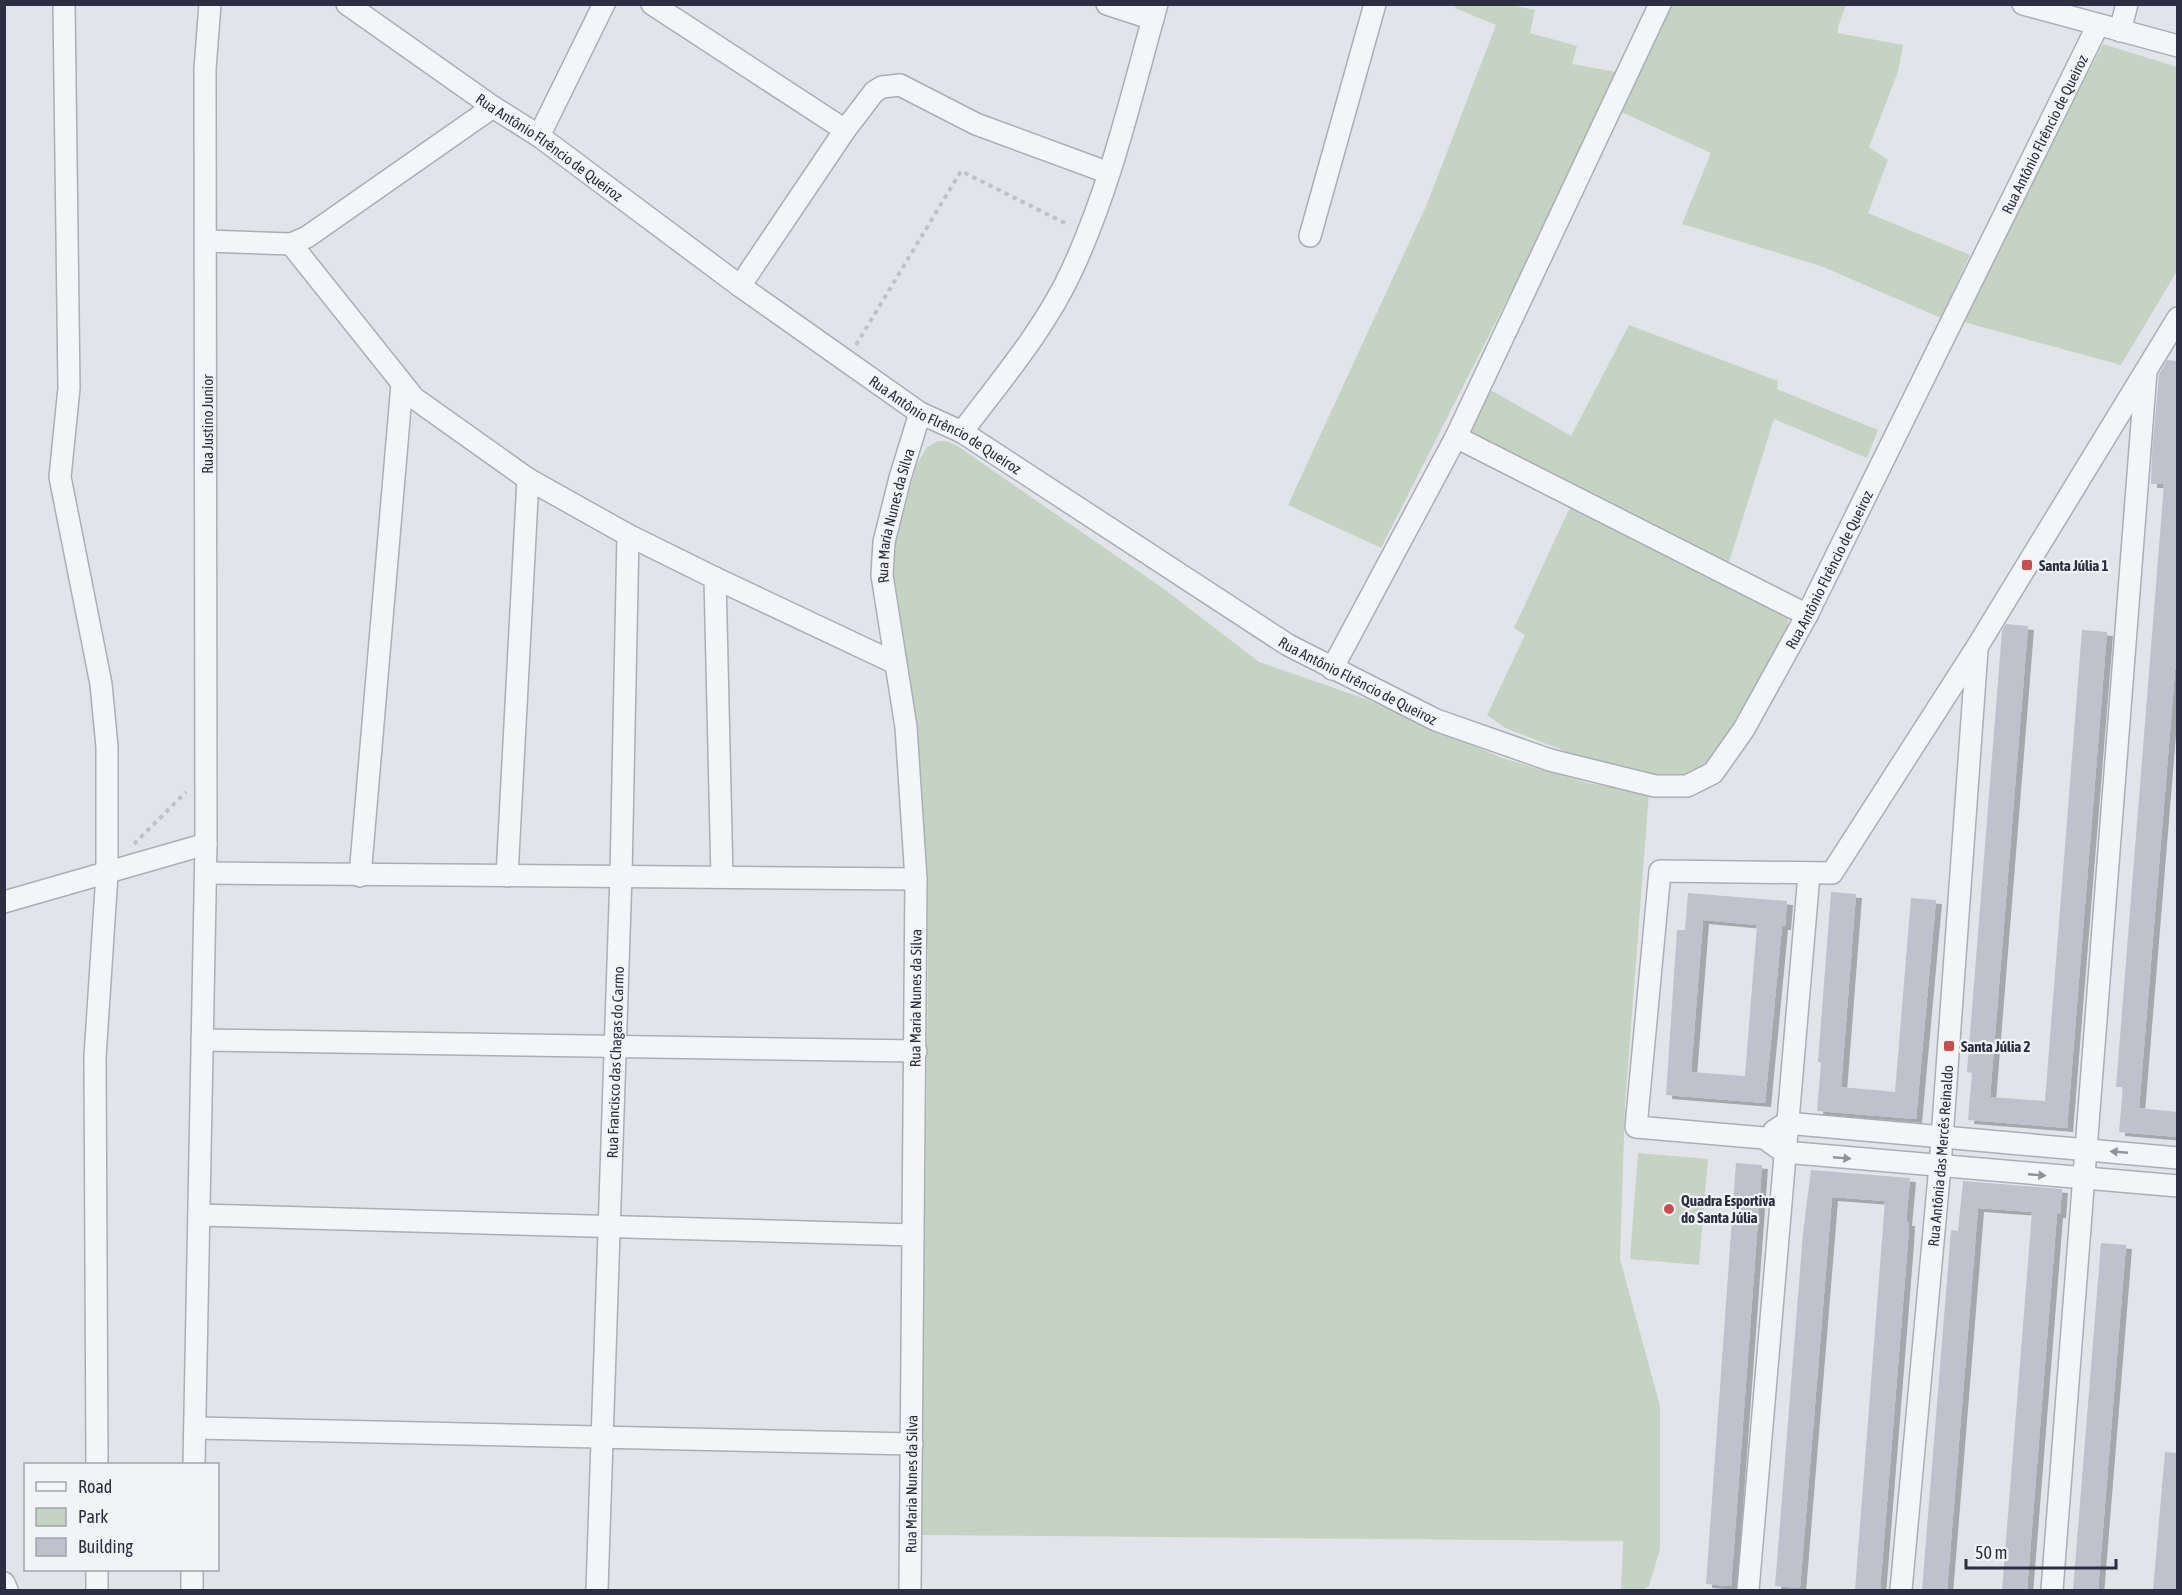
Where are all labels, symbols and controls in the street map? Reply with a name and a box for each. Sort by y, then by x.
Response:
street label: Rua Antônio Flrêncio de Queiroz [1998,51,2091,216]
street label: Rua Antônio Flrêncio de Queiroz [473,89,627,205]
street label: Rua Antônio Flrêncio de Queiroz [866,372,1025,477]
street label: Rua Justino Junior [199,374,216,474]
street label: Rua Maria Nunes da Silva [873,446,917,585]
street label: Rua Antônio Flrêncio de Queiroz [1781,487,1876,652]
place label: Santa Júlia 1 [2039,557,2108,574]
marker: Santa Júlia 1 [2020,558,2034,572]
street label: Rua Antônio Flrêncio de Queiroz [1276,633,1440,728]
street label: Rua Maria Nunes da Silva [906,929,924,1067]
street label: Rua Francisco das Chagas do Carmo [603,966,626,1159]
place label: Santa Júlia 2 [1961,1038,2030,1055]
marker: Santa Júlia 2 [1942,1039,1956,1053]
street label: Rua Antônia das Mercês Reinaldo [1924,1064,1956,1247]
one-way arrow [2110,1147,2129,1157]
one-way arrow [1833,1153,1852,1162]
one-way arrow [2027,1170,2046,1180]
place label: Quadra Esportiva do Santa Júlia [1681,1192,1775,1226]
marker: Quadra Esportiva do Santa Júlia [1662,1202,1676,1216]
street label: Rua Maria Nunes da Silva [902,1415,920,1553]
legend [24,1463,219,1571]
text: Road [78,1476,112,1497]
text: Park [78,1506,108,1527]
scale bar [1966,1532,2116,1570]
text: Building [78,1536,133,1557]
text: 50 m [1975,1542,2007,1563]

